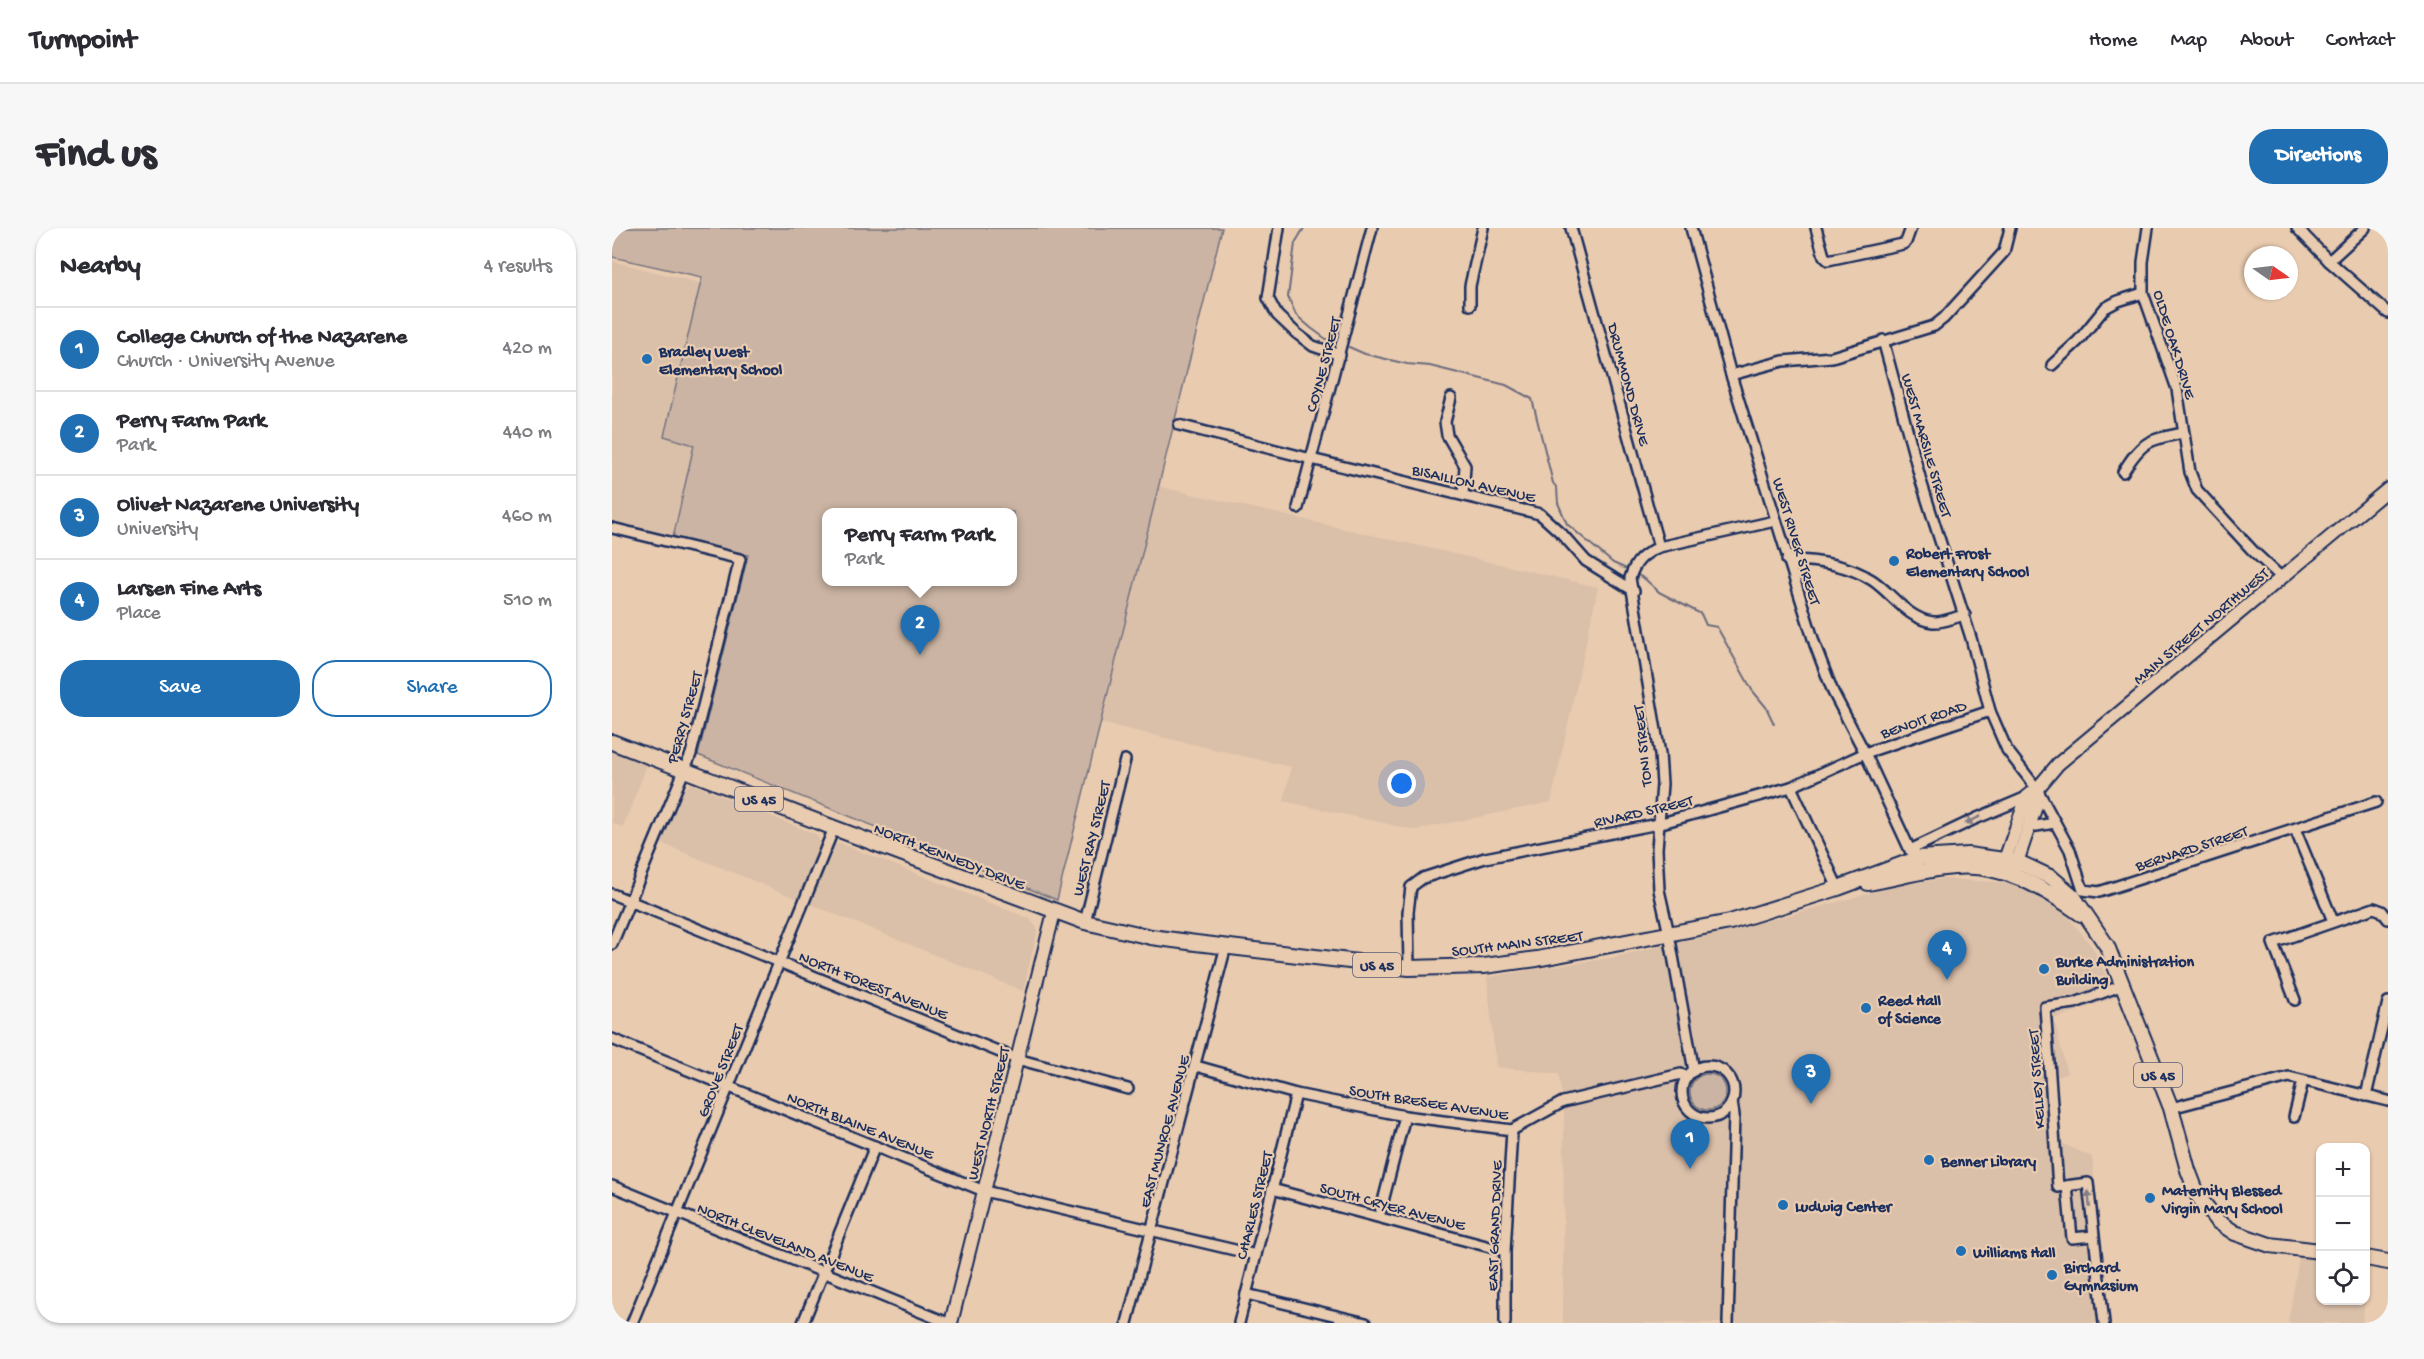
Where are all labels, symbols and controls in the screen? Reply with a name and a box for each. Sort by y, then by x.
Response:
text: Turnpoint [30,25,136,58]
text: Home [2089,29,2137,54]
text: Map [2170,29,2207,54]
text: About [2240,29,2293,54]
text: Contact [2326,29,2394,54]
button: Directions [2249,129,2388,184]
text: Find us [36,132,156,181]
north arrow [2244,246,2298,300]
text: Nearby [60,252,141,283]
text: 4 results [484,256,552,279]
street label: OLDE OAK DRIVE [2147,288,2199,403]
street label: COYNE STREET [1304,314,1347,415]
street label: DRUMMOND DRIVE [1601,321,1652,449]
text: College Church of the Nazarene [117,325,407,351]
text: 1 [75,338,84,361]
text: 420 m [502,338,552,361]
place label: Bradley West Elementary School [658,344,783,381]
text: Church · University Avenue [117,351,335,374]
marker: Bradley West Elementary School [640,352,654,366]
street label: WEST MARSILE STREET [1895,372,1955,521]
text: Perry Farm Park [117,409,266,435]
text: 2 [75,422,84,445]
text: 440 m [503,422,552,445]
text: Park [117,435,155,458]
street label: BISAILLON AVENUE [1409,462,1538,509]
street label: WEST RIVER STREET [1766,476,1823,609]
text: Olivet Nazarene University [117,493,359,519]
text: 3 [74,506,85,529]
text: 460 m [502,506,552,529]
popup [822,508,1017,586]
text: University [117,519,198,542]
text: Perry Farm Park [845,523,994,549]
place label: Robert Frost Elementary School [1905,546,2030,583]
text: Park [845,549,883,572]
marker: Robert Frost Elementary School [1887,554,1901,568]
street label: MAIN STREET NORTHWEST [2131,565,2275,690]
text: Larsen Fine Arts [117,577,261,603]
text: 4 [75,590,84,613]
text: 510 m [503,590,552,613]
text: Place [117,603,161,626]
pin: 2 [900,606,940,655]
button: Save [60,660,300,717]
button: Share [312,660,552,717]
street label: PERRY STREET [664,669,709,767]
street label: BENOIT ROAD [1878,698,1970,745]
street label: TONI STREET [1631,703,1658,788]
your location [1387,769,1416,798]
street label: WEST RAY STREET [1070,778,1117,898]
road number: US 45 [735,787,783,811]
street label: RIVARD STREET [1592,793,1696,834]
one-way arrow [1965,816,1982,825]
street label: NORTH KENNEDY DRIVE [870,821,1028,896]
street label: BERNARD STREET [2133,823,2251,878]
street label: SOUTH MAIN STREET [1451,928,1585,963]
pin: 4 [1928,930,1966,980]
street label: NORTH FOREST AVENUE [795,949,951,1026]
road number: US 45 [1353,953,1401,977]
place label: Burke Administration Building [2055,954,2195,991]
marker: Burke Administration Building [2037,962,2051,976]
place label: Reed Hall of Science [1877,993,1942,1030]
marker: Reed Hall of Science [1859,1001,1873,1015]
street label: GROVE STREET [695,1021,750,1121]
street label: KELLEY STREET [2025,1028,2051,1129]
street label: WEST NORTH STREET [965,1044,1016,1182]
street label: EAST MUNROE AVENUE [1137,1052,1196,1210]
pin: 3 [1792,1054,1830,1104]
road number: US 45 [2134,1063,2182,1087]
street label: SOUTH BRESEE AVENUE [1347,1082,1510,1127]
street label: NORTH BLAINE AVENUE [783,1089,937,1166]
pin: 1 [1670,1120,1710,1169]
map controls [2316,1143,2370,1305]
button: + [2316,1143,2370,1197]
street label: CHARLES STREET [1234,1149,1279,1262]
marker: Benner Library [1922,1153,1936,1167]
place label: Benner Library [1940,1154,2036,1173]
street label: EAST GRAND DRIVE [1485,1159,1508,1292]
street label: SOUTH CRYER AVENUE [1317,1180,1468,1237]
place label: Maternity Blessed Virgin Mary School [2161,1183,2283,1220]
one-way arrow [2084,1190,2094,1209]
marker: Maternity Blessed Virgin Mary School [2143,1191,2157,1205]
button: − [2316,1197,2370,1251]
marker: Ludwig Center [1776,1198,1790,1212]
place label: Ludwig Center [1795,1199,1894,1218]
street label: NORTH CLEVELAND AVENUE [694,1200,877,1289]
marker: Williams Hall [1954,1244,1968,1258]
place label: Williams Hall [1972,1245,2056,1264]
button: locate [2316,1251,2370,1305]
place label: Birchard Gymnasium [2063,1260,2139,1297]
marker: Birchard Gymnasium [2045,1268,2059,1282]

